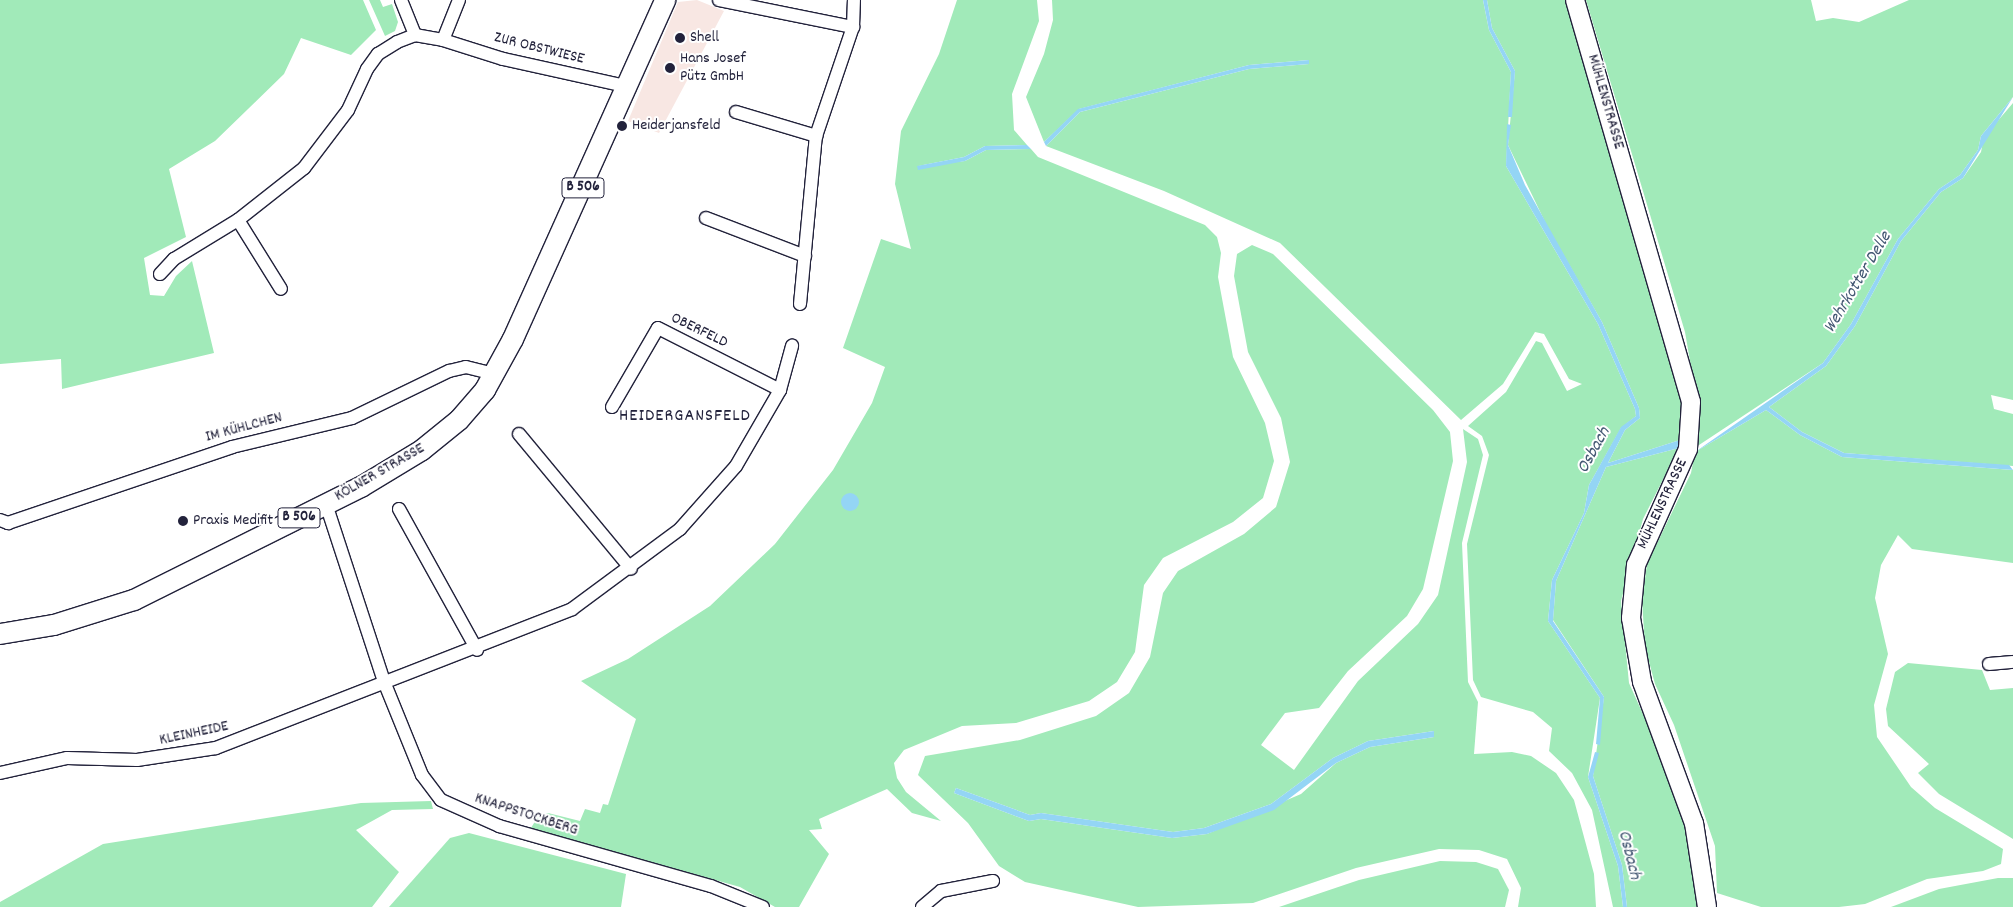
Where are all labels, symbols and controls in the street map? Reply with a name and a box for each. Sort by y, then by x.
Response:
place label: Shell [690,28,719,48]
street label: ZUR OBSTWIESE [492,29,586,69]
marker: Shell [674,32,686,44]
place label: Hans Josef Pütz GmbH [680,49,746,87]
street label: MÜHLENSTRASSE [1582,52,1628,152]
marker: Hans Josef Pütz GmbH [664,62,676,74]
place label: Heiderjansfeld [632,116,720,136]
marker: Heiderjansfeld [616,120,628,132]
road number: B 506 [560,176,606,200]
water label: Wehrkotter Delle [1820,228,1898,338]
street label: OBERFELD [667,309,731,353]
district label: HEIDERGANSFELD [617,406,753,428]
street label: IM KÜHLCHEN [204,409,284,447]
water label: Osbach [1574,424,1616,478]
street label: KÖLNER STRASSE [332,440,428,506]
street label: MÜHLENSTRASSE [1634,456,1692,552]
road number: B 506 [276,506,322,530]
place label: Praxis Medifit [193,511,273,531]
marker: Praxis Medifit [177,515,189,527]
street label: KLEINHEIDE [158,717,230,751]
street label: KNAPPSTOCKBERG [472,789,580,841]
water label: Osbach [1612,828,1644,882]

